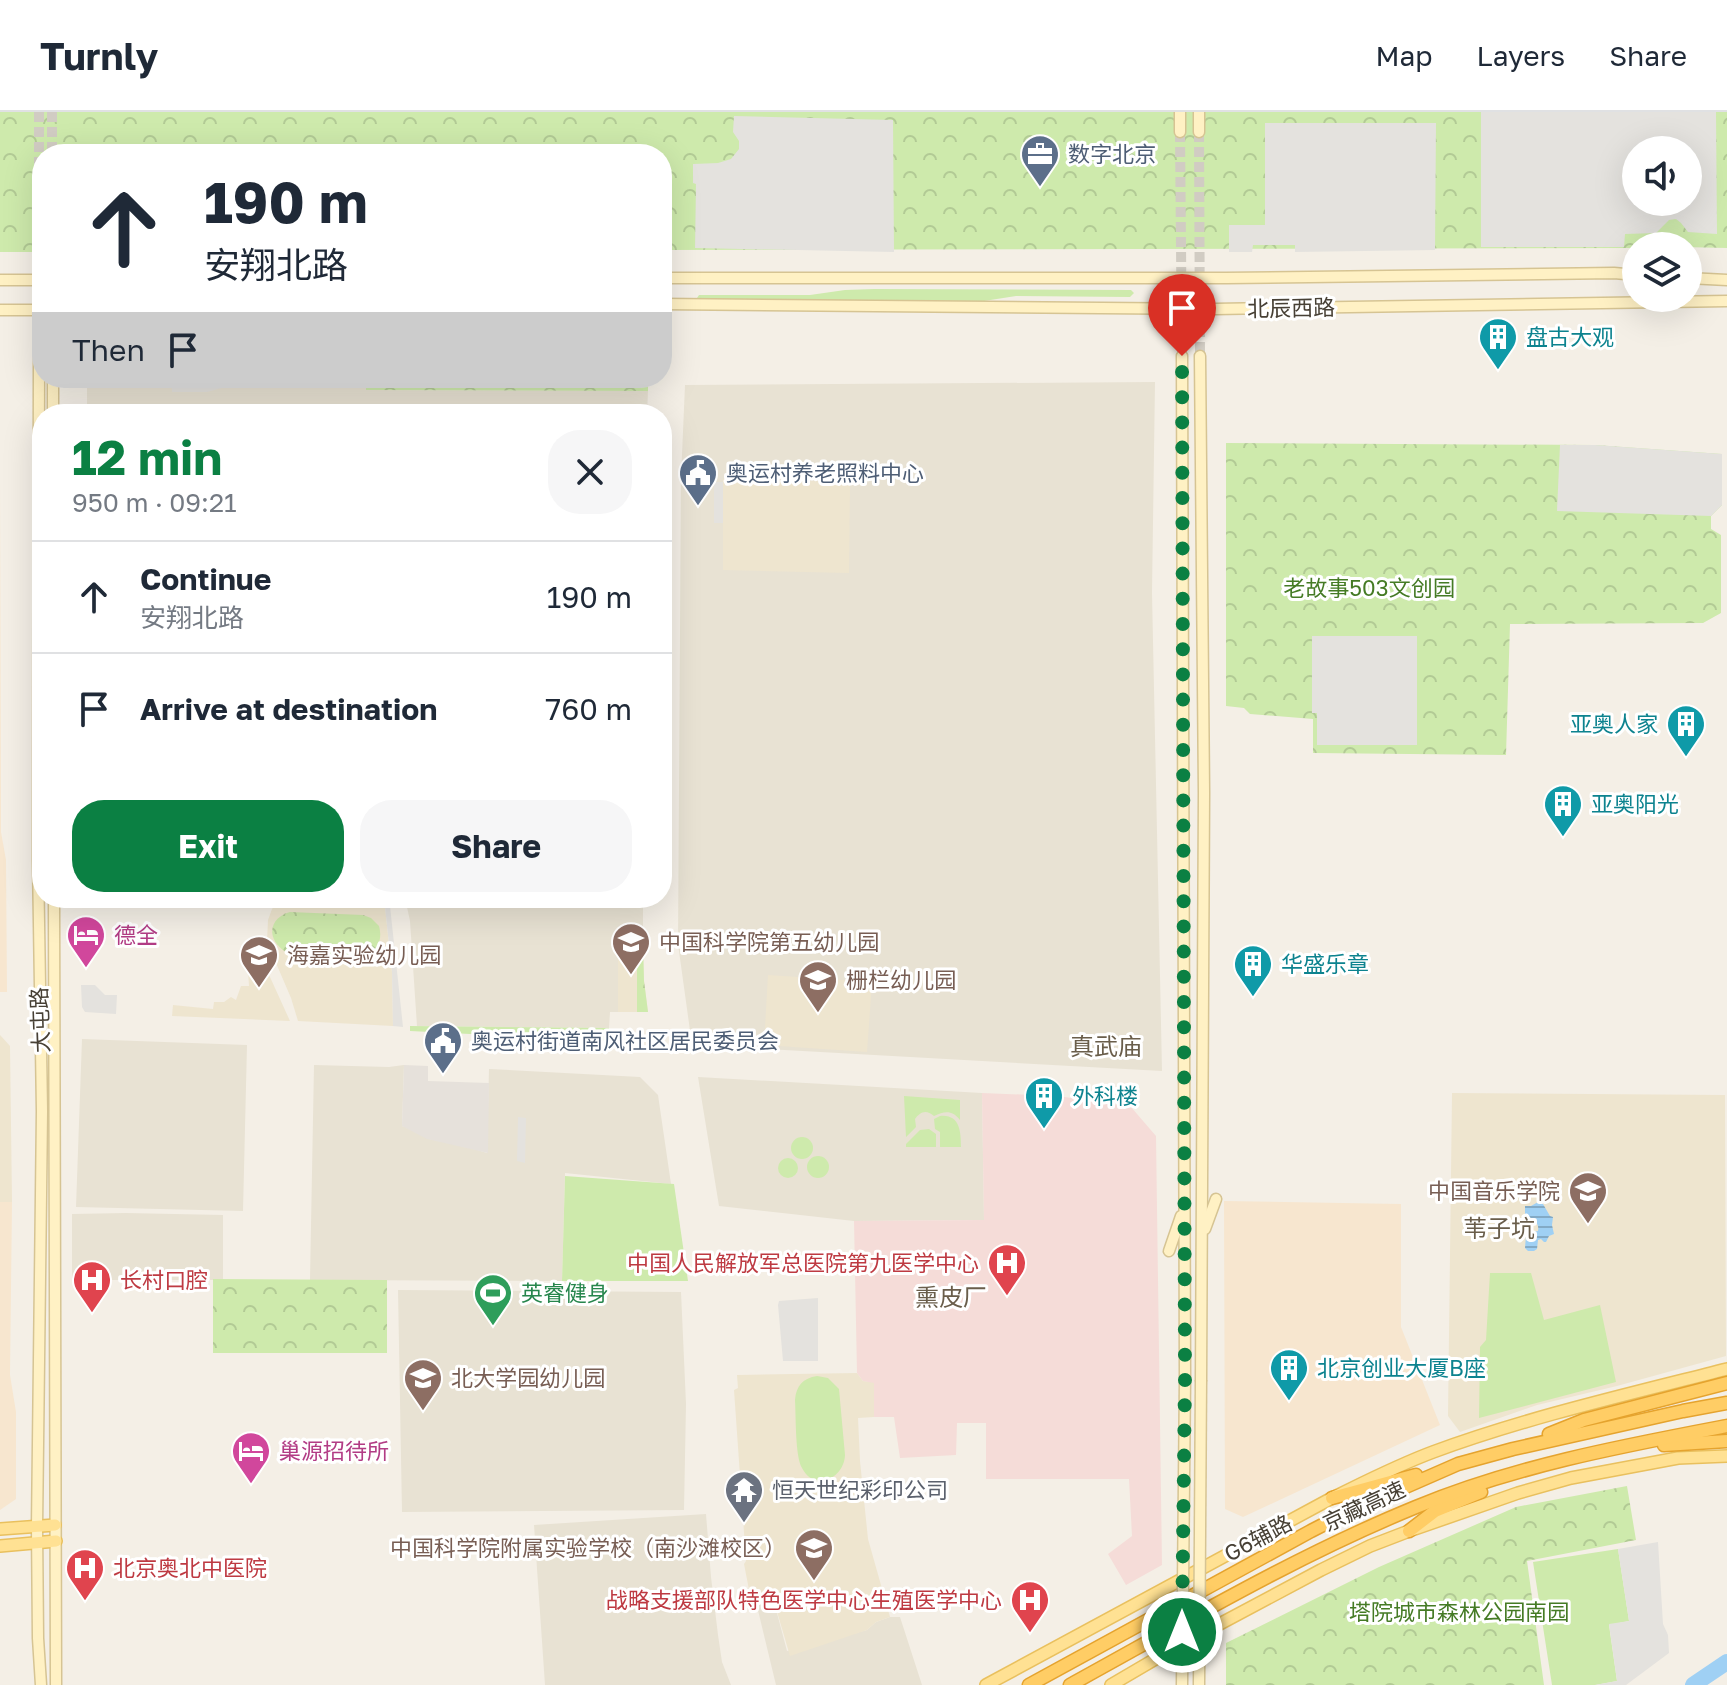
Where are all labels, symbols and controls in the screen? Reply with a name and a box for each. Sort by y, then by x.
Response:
text: Turnly [40,33,158,78]
text: Map [1375,39,1433,72]
text: Layers [1477,39,1565,72]
text: Share [1609,39,1687,72]
office icon: 数字北京 [1019,133,1061,188]
map controls [1622,136,1702,312]
button: sound [1622,136,1702,216]
place label: 数字北京 [1068,140,1156,167]
text: 190 m [204,168,368,235]
icon: ahead [72,176,176,280]
button: layers [1622,232,1702,312]
text: 安翔北路 [204,243,348,286]
pin [1148,274,1216,356]
icon: arrive [1160,286,1204,330]
street label: 北辰西路 [1247,293,1335,322]
building icon: 盘古大观 [1477,316,1519,371]
place label: 盘古大观 [1526,323,1614,350]
icon: arrive [161,328,205,372]
text: Then [72,332,145,368]
text: 12 min [72,428,222,486]
button: close [548,430,632,514]
public building icon: 奥运村养老照料中心 [677,452,719,507]
place label: 奥运村养老照料中心 [726,459,924,486]
text: 950 m · 09:21 [72,487,237,518]
text: Continue [140,561,271,597]
park label: 老故事503文创园 [1283,574,1455,601]
icon: ahead [72,575,116,619]
text: 190 m [547,579,632,615]
text: 安翔北路 [140,602,244,633]
icon: arrive [72,687,116,731]
text: Arrive at destination [140,691,437,727]
text: 760 m [545,691,632,727]
building icon: 亚奥人家 [1665,703,1707,758]
place label: 亚奥人家 [1570,710,1658,737]
building icon: 亚奥阳光 [1542,783,1584,838]
place label: 亚奥阳光 [1591,790,1679,817]
button: Exit [72,800,344,892]
button: Share [360,800,632,892]
hotel icon: 德全 [65,914,107,969]
place label: 德全 [114,921,158,948]
school or university icon: 中国科学院第五幼儿园 [610,921,652,976]
place label: 中国科学院第五幼儿园 [659,928,879,955]
school or university icon: 海嘉实验幼儿园 [238,934,280,989]
place label: 海嘉实验幼儿园 [287,941,441,968]
building icon: 华盛乐章 [1232,943,1274,998]
place label: 华盛乐章 [1281,950,1369,977]
school or university icon: 栅栏幼儿园 [797,959,839,1014]
place label: 栅栏幼儿园 [846,966,956,993]
street label: 大屯路 [25,987,54,1053]
public building icon: 奥运村街道南风社区居民委员会 [422,1020,464,1075]
place label: 奥运村街道南风社区居民委员会 [471,1027,779,1054]
district label: 真武庙 [1070,1031,1142,1060]
building icon: 外科楼 [1023,1075,1065,1130]
place label: 外科楼 [1072,1082,1138,1109]
school or university icon: 中国音乐学院 [1567,1170,1609,1225]
place label: 中国音乐学院 [1428,1177,1560,1204]
district label: 苇子坑 [1463,1213,1535,1242]
hospital icon: 中国人民解放军总医院第九医学中心 [986,1242,1028,1297]
place label: 中国人民解放军总医院第九医学中心 [627,1249,979,1276]
hospital icon: 长村口腔 [71,1259,113,1314]
place label: 长村口腔 [120,1266,208,1293]
sports icon: 英睿健身 [472,1272,514,1327]
place label: 英睿健身 [521,1279,609,1306]
district label: 熏皮厂 [915,1282,987,1311]
building icon: 北京创业大厦B座 [1268,1347,1310,1402]
place label: 北京创业大厦B座 [1317,1354,1486,1381]
school or university icon: 北大学园幼儿园 [402,1357,444,1412]
place label: 北大学园幼儿园 [451,1364,605,1391]
hotel icon: 巢源招待所 [230,1430,272,1485]
place label: 巢源招待所 [279,1437,389,1464]
temple icon: 恒天世纪彩印公司 [723,1469,765,1524]
street label: 京藏高速 [1318,1475,1409,1536]
place label: 恒天世纪彩印公司 [772,1476,948,1503]
street label: G6辅路 [1219,1509,1296,1567]
school or university icon: 中国科学院附属实验学校（南沙滩校区） [793,1527,835,1582]
place label: 中国科学院附属实验学校（南沙滩校区） [390,1534,786,1561]
hospital icon: 北京奥北中医院 [64,1547,106,1602]
place label: 北京奥北中医院 [113,1554,267,1581]
hospital icon: 战略支援部队特色医学中心生殖医学中心 [1009,1579,1051,1634]
place label: 战略支援部队特色医学中心生殖医学中心 [606,1586,1002,1613]
position arrow [1140,1590,1224,1674]
park label: 塔院城市森林公园南园 [1349,1598,1569,1625]

